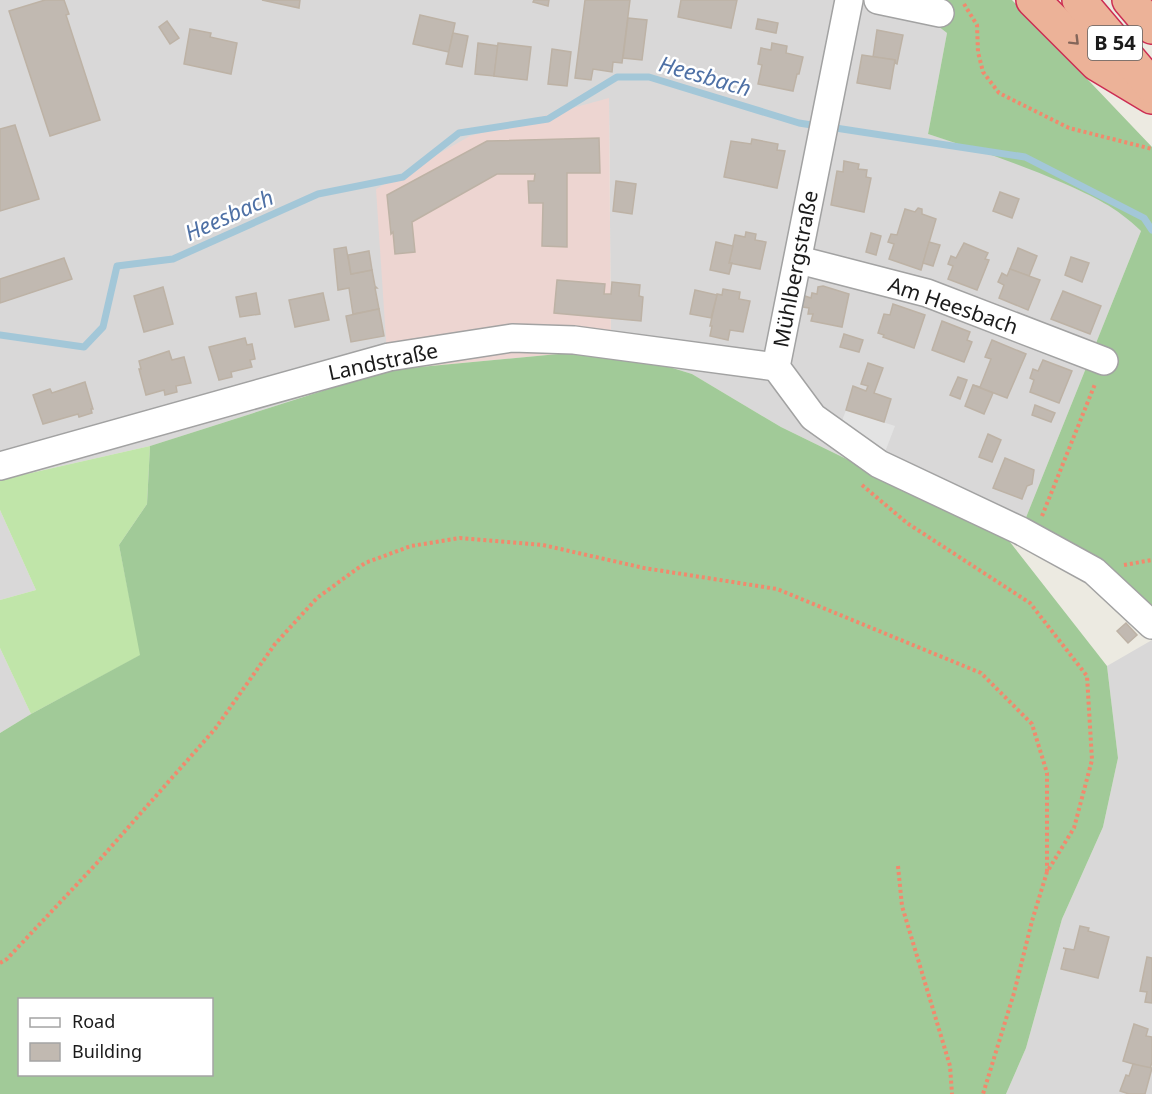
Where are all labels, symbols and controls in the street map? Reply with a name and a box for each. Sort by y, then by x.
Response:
road number: B 54 [1088,26,1142,60]
one-way arrow [1067,34,1078,45]
water label: Heesbach [656,48,755,102]
water label: Heesbach [179,181,278,247]
street label: Mühlbergstraße [766,188,824,350]
street label: Am Heesbach [885,270,1022,340]
street label: Landstraße [325,336,440,386]
legend [18,998,213,1076]
text: Road [72,1009,115,1033]
text: Building [72,1039,142,1063]

